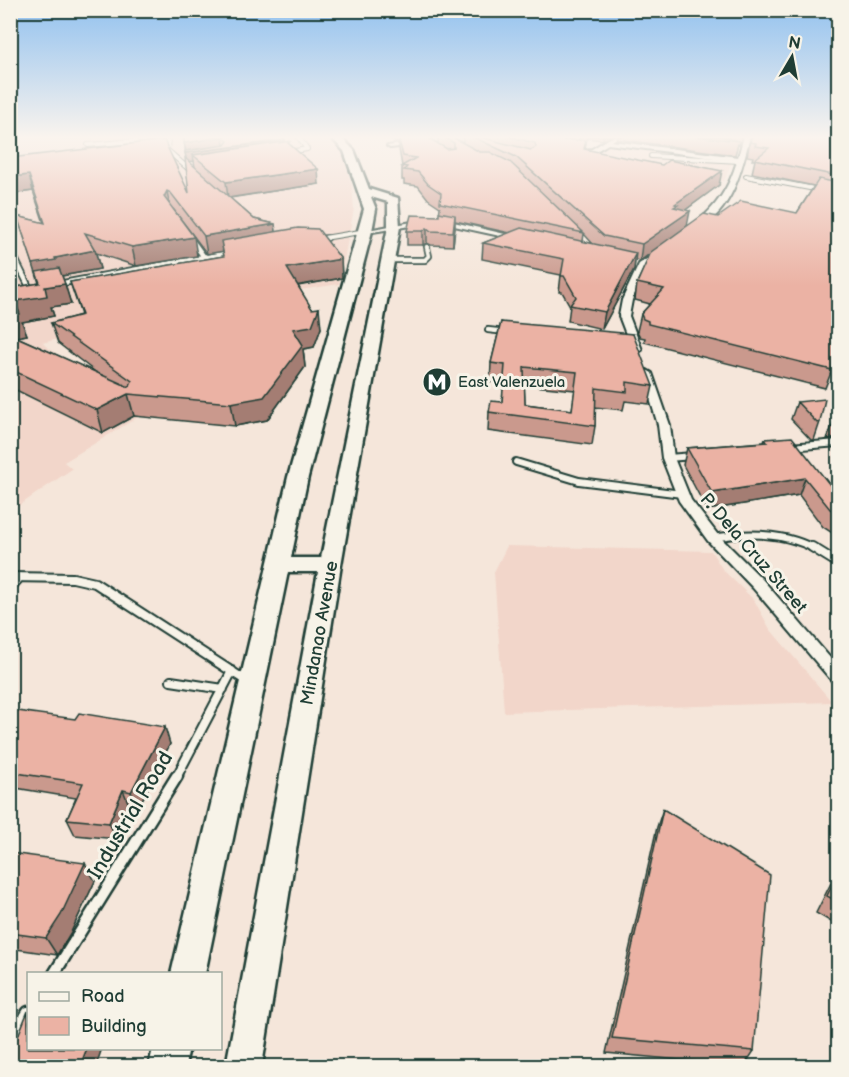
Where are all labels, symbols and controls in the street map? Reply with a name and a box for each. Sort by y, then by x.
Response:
north arrow [762,27,822,87]
text: N [787,33,802,54]
metro station icon: East Valenzuela [421,366,453,398]
place label: East Valenzuela [458,373,565,392]
street label: P. Dela Cruz Street [696,489,812,618]
street label: Mindanao Avenue [296,559,343,707]
street label: Industrial Road [83,747,178,884]
legend [27,972,222,1050]
text: Road [81,986,125,1007]
text: Building [81,1016,147,1037]

